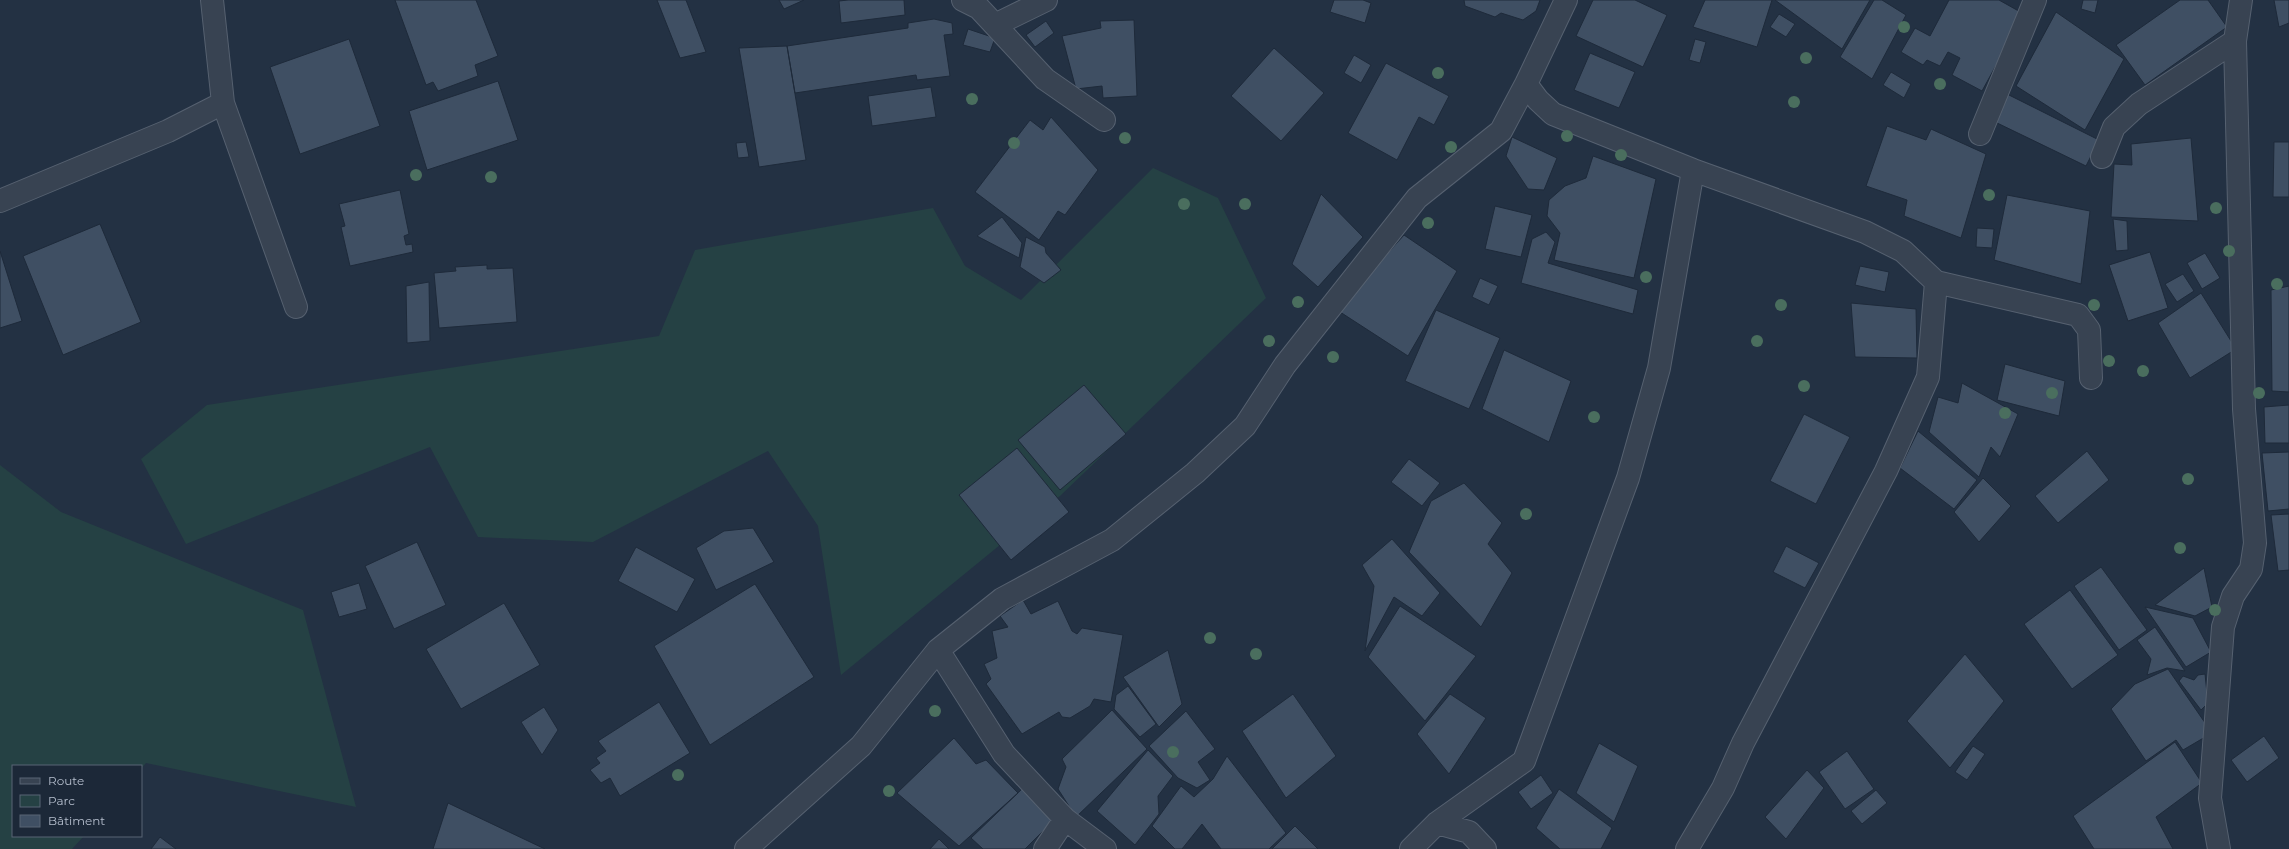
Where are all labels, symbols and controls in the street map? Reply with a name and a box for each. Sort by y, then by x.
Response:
legend [12,765,142,837]
text: Route [48,773,84,788]
text: Parc [48,793,75,808]
text: Bâtiment [48,813,105,828]

